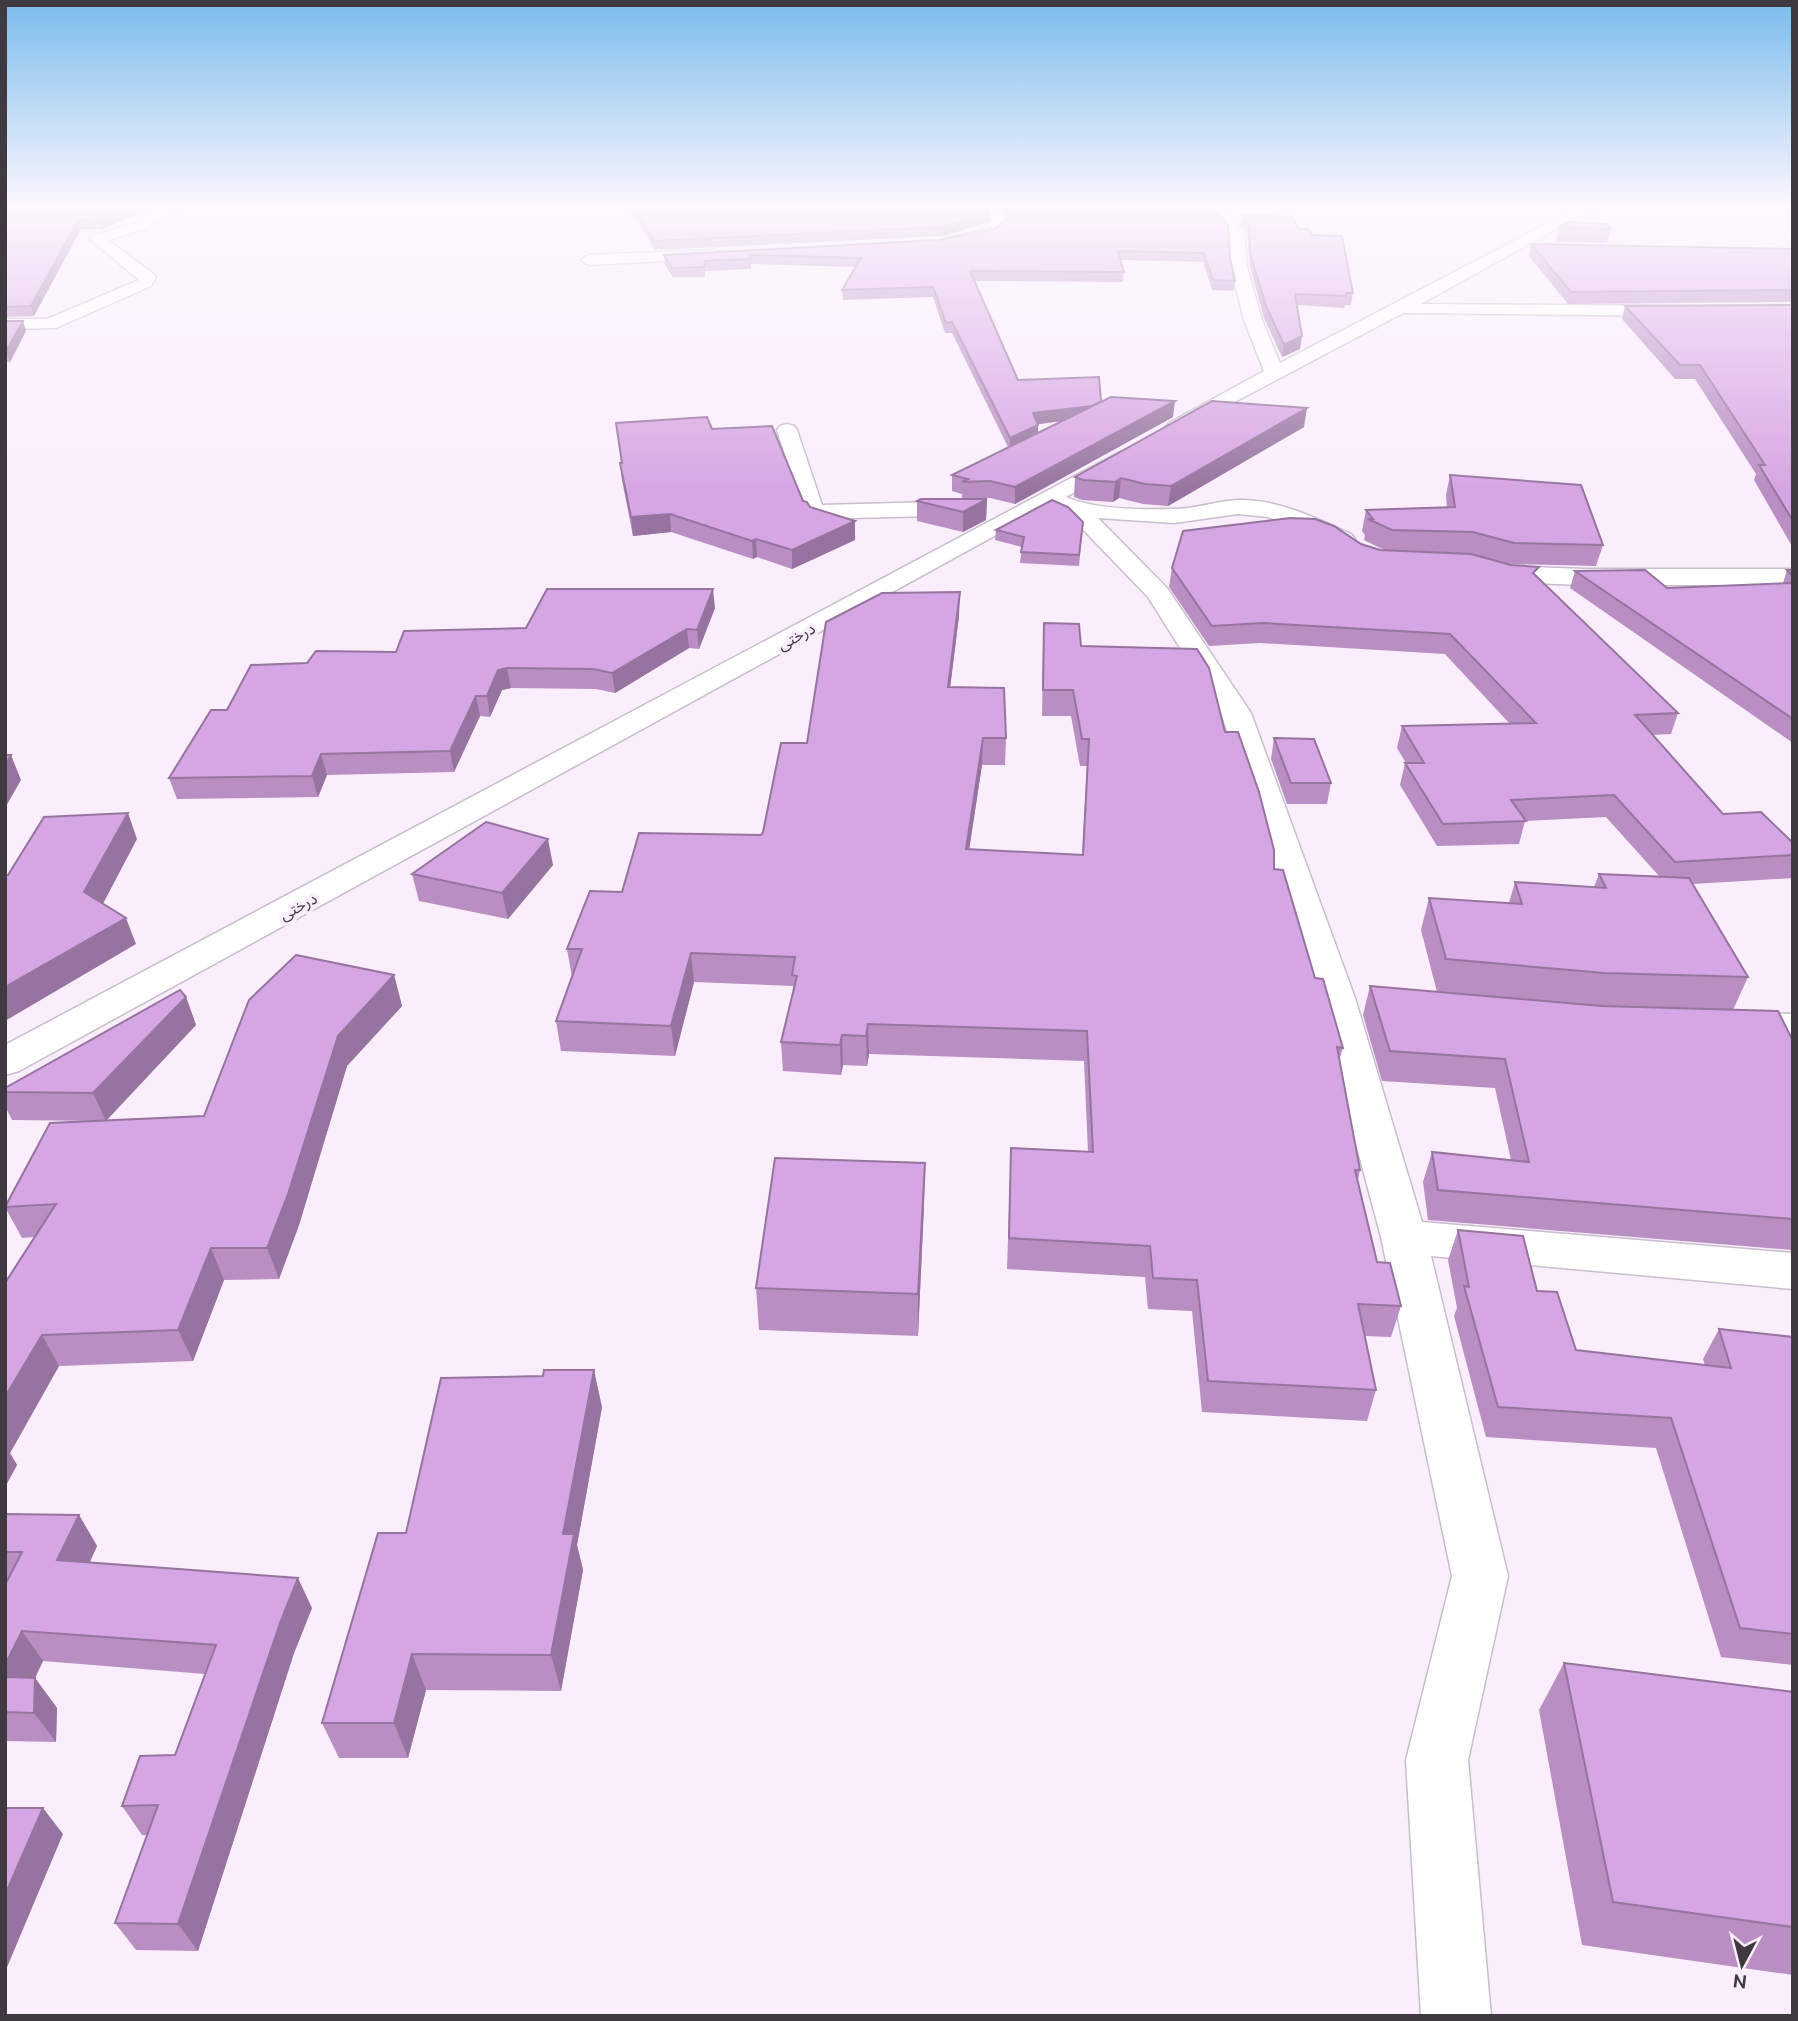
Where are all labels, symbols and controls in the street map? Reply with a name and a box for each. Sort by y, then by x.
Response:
street label: درختی [774,619,818,654]
street label: درختی [276,889,320,924]
north arrow [1707,1930,1777,2000]
text: N [1732,1970,1748,1994]

